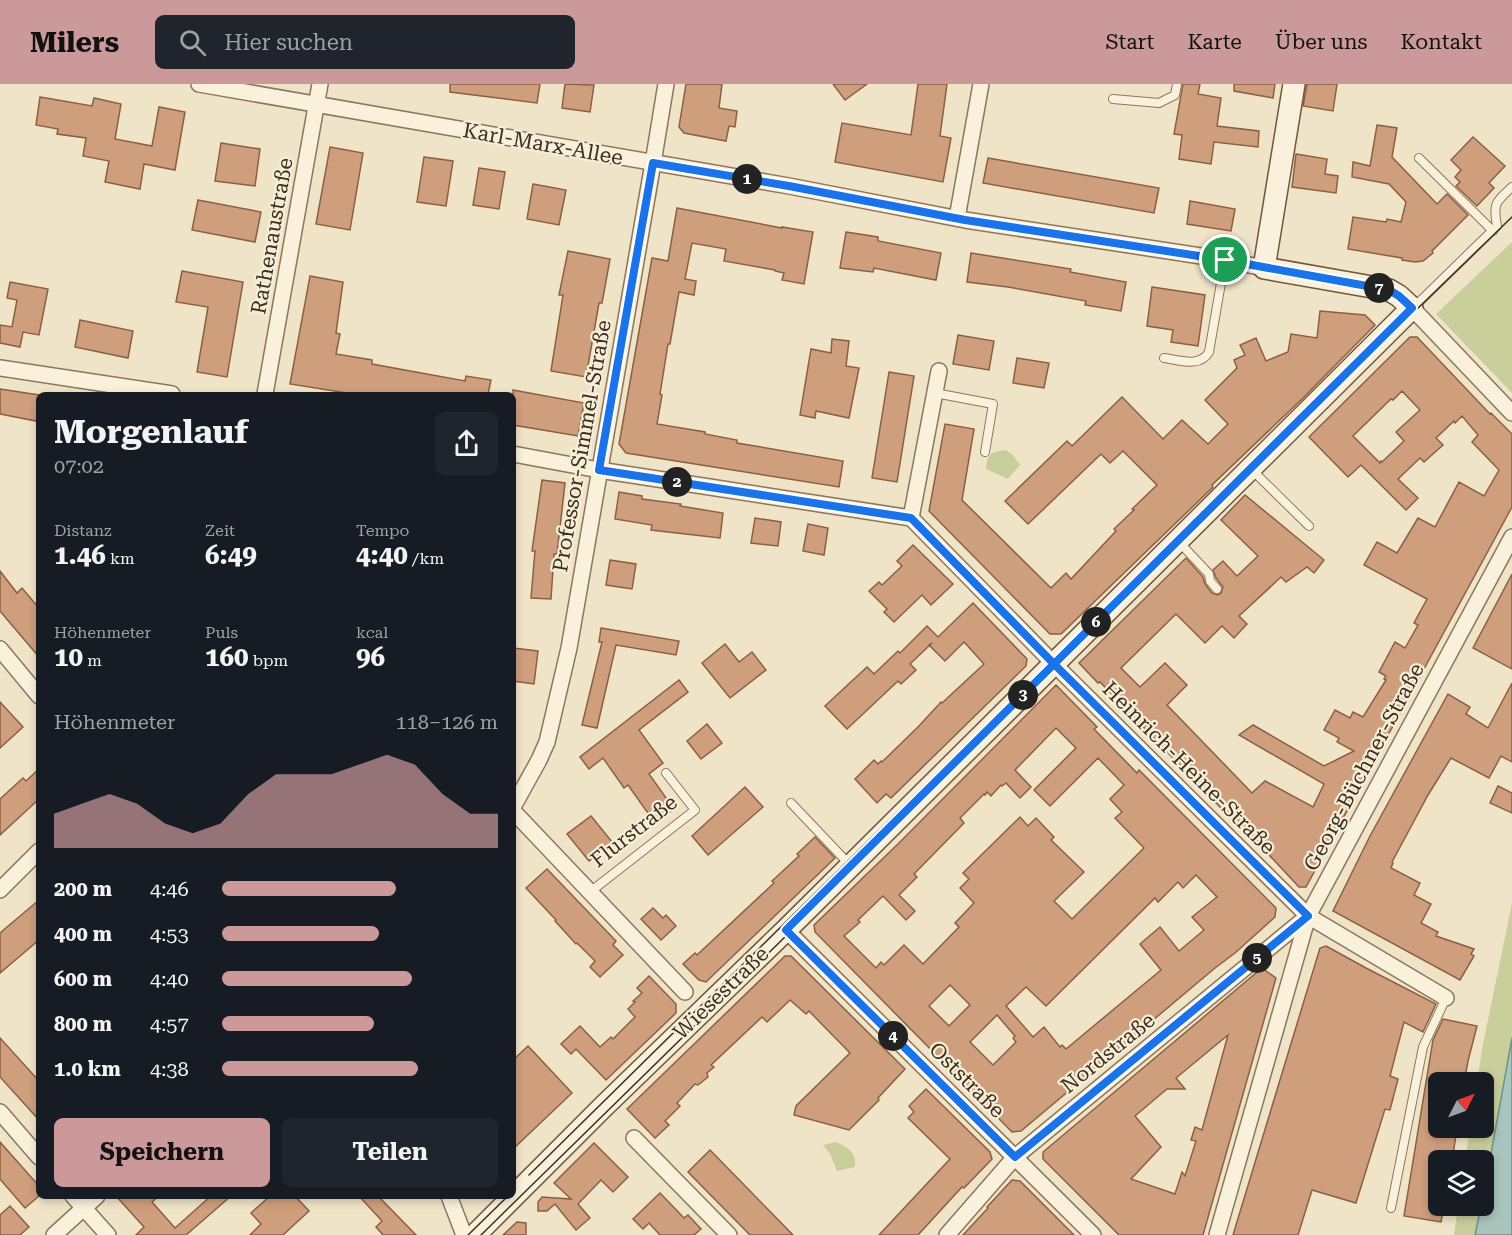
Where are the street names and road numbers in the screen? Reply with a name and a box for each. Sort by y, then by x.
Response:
street label: Karl-Marx-Allee [461,118,625,170]
street label: Rathenaustraße [246,156,298,316]
street label: Professor-Simmel-Straße [548,318,616,574]
street label: Georg-Büchner-Straße [1299,659,1429,875]
street label: Heinrich-Heine-Straße [1098,677,1280,859]
street label: Flurstraße [586,790,682,872]
street label: Wiesestraße [668,942,774,1044]
street label: Nordstraße [1056,1008,1160,1098]
street label: Oststraße [924,1037,1010,1123]

